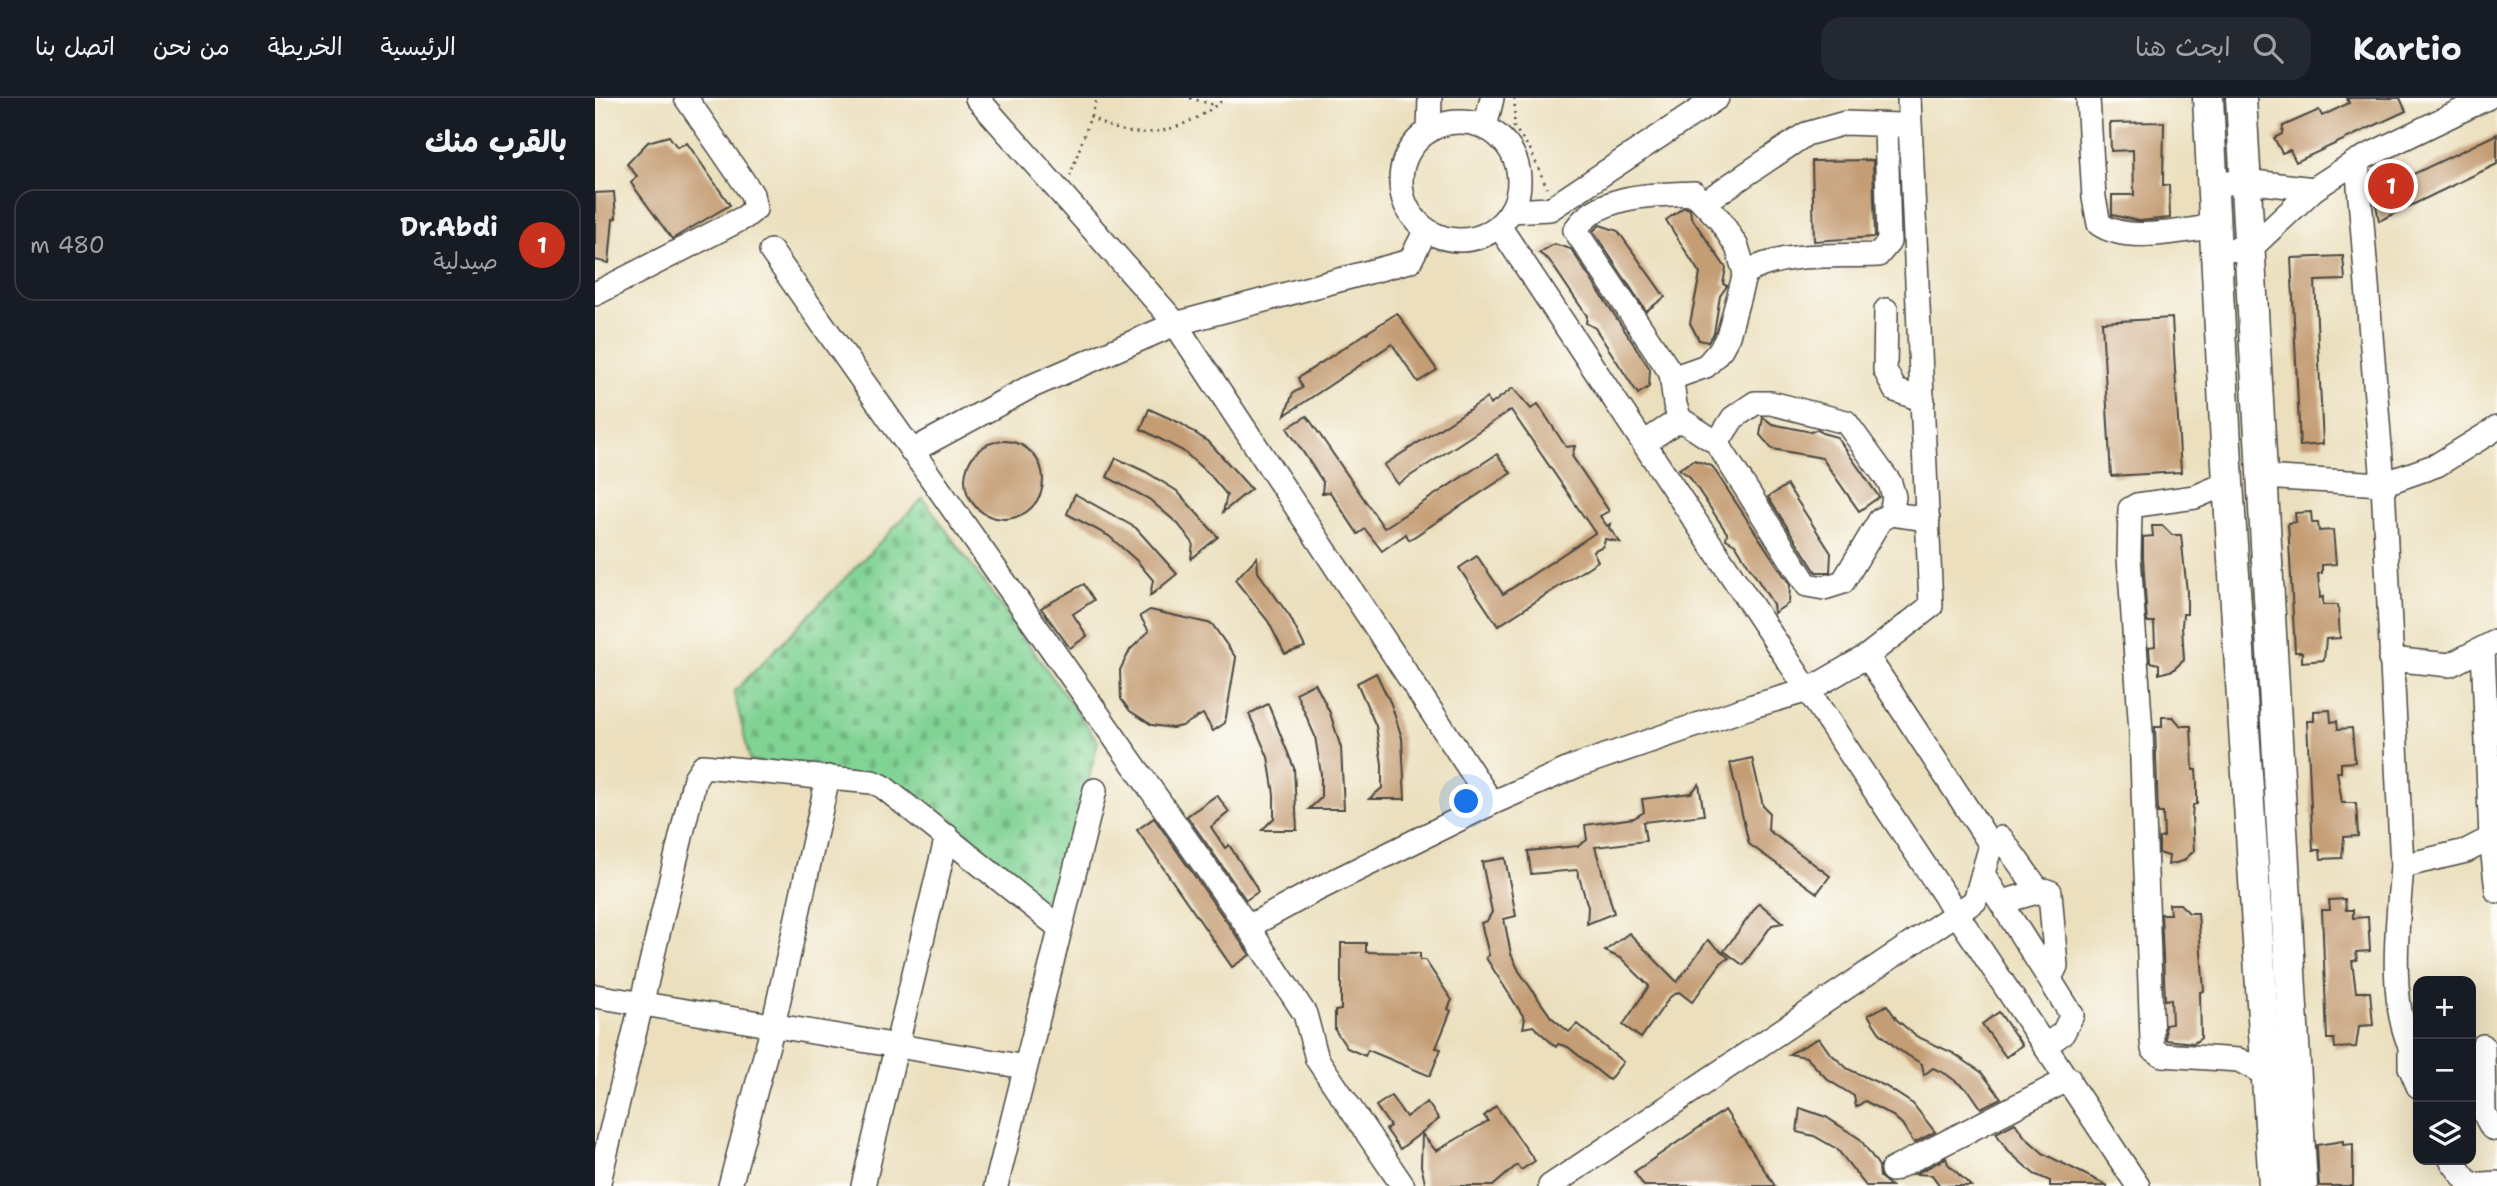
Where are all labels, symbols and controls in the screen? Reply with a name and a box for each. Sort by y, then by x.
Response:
search box [1821,17,2311,80]
text: Kartio [2353,26,2462,71]
text: ابحث هنا [2135,29,2231,64]
icon: search [2249,29,2287,67]
text: اتصل بنا [35,31,115,63]
text: من نحن [153,31,230,63]
text: الخريطة [268,31,343,63]
text: الرئيسية [381,31,456,63]
text: بالقرب منك [425,121,567,162]
pin: 1 [2368,160,2414,212]
text: Dr.Abdi [400,209,498,244]
text: 480 m [30,230,105,260]
text: 1 [537,230,547,260]
text: صيدلية [433,246,498,276]
your location [1449,784,1483,818]
map controls [2413,976,2476,1165]
button: + [2413,976,2476,1039]
button: − [2413,1039,2476,1102]
button: layers [2413,1102,2476,1165]

